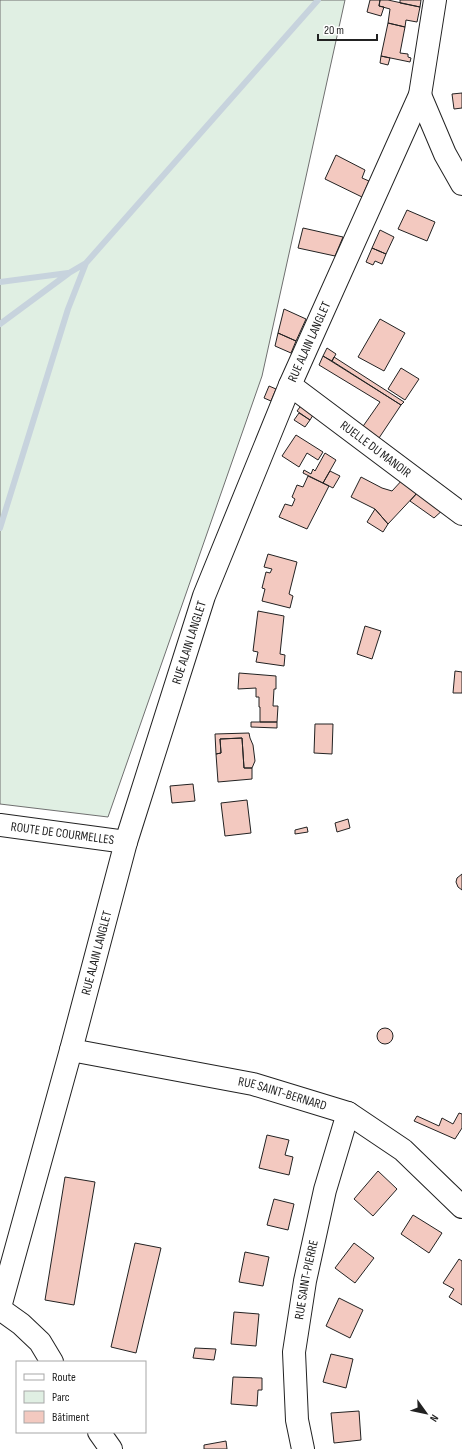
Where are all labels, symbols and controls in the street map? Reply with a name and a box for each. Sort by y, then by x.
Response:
scale bar [318,16,377,42]
text: 20 m [324,23,344,38]
street label: RUE ALAIN LANGLET [284,299,334,385]
street label: RUELLE DU MANOIR [337,417,414,481]
street label: RUE ALAIN LANGLET [169,599,210,686]
street label: ROUTE DE COURMELLES [10,819,116,848]
street label: RUE ALAIN LANGLET [78,909,115,997]
street label: RUE SAINT-BERNARD [237,1073,329,1114]
street label: RUE SAINT-PIERRE [291,1238,322,1321]
legend [16,1361,146,1433]
text: Route [52,1370,76,1385]
text: Parc [52,1390,70,1405]
north arrow [406,1393,446,1433]
text: Bâtiment [52,1410,90,1425]
text: N [427,1412,441,1424]

